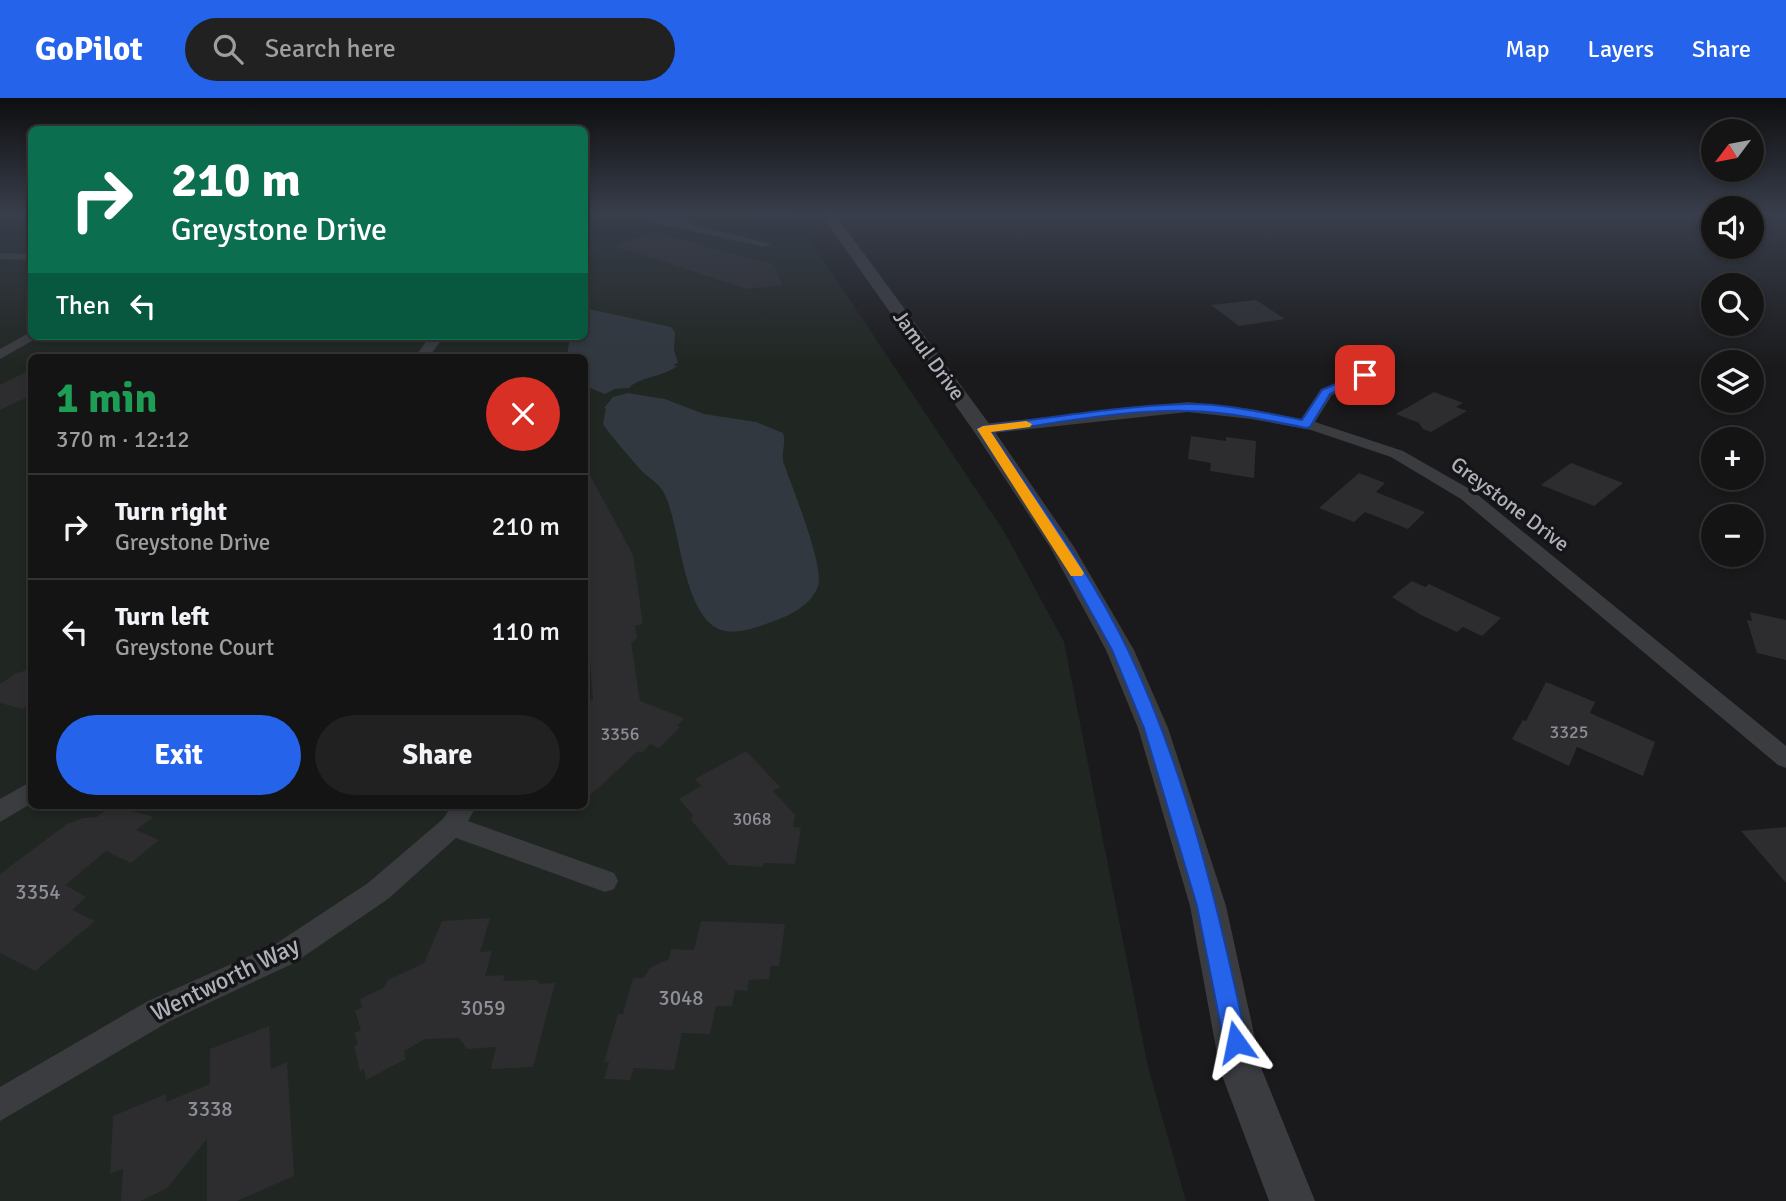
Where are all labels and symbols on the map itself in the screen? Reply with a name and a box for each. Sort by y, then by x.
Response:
north arrow [1701,119,1764,182]
street label: Jamul Drive [887,305,971,405]
pin [1335,345,1395,405]
street label: Greystone Drive [1446,451,1574,557]
house number: 3325 [1550,721,1588,743]
house number: 3356 [601,723,639,745]
house number: 3068 [733,808,771,830]
house number: 3354 [15,879,61,905]
street label: Wentworth Way [146,930,304,1028]
house number: 3048 [658,985,704,1011]
house number: 3059 [460,995,506,1021]
position arrow [1199,1005,1273,1079]
house number: 3338 [187,1096,233,1122]

